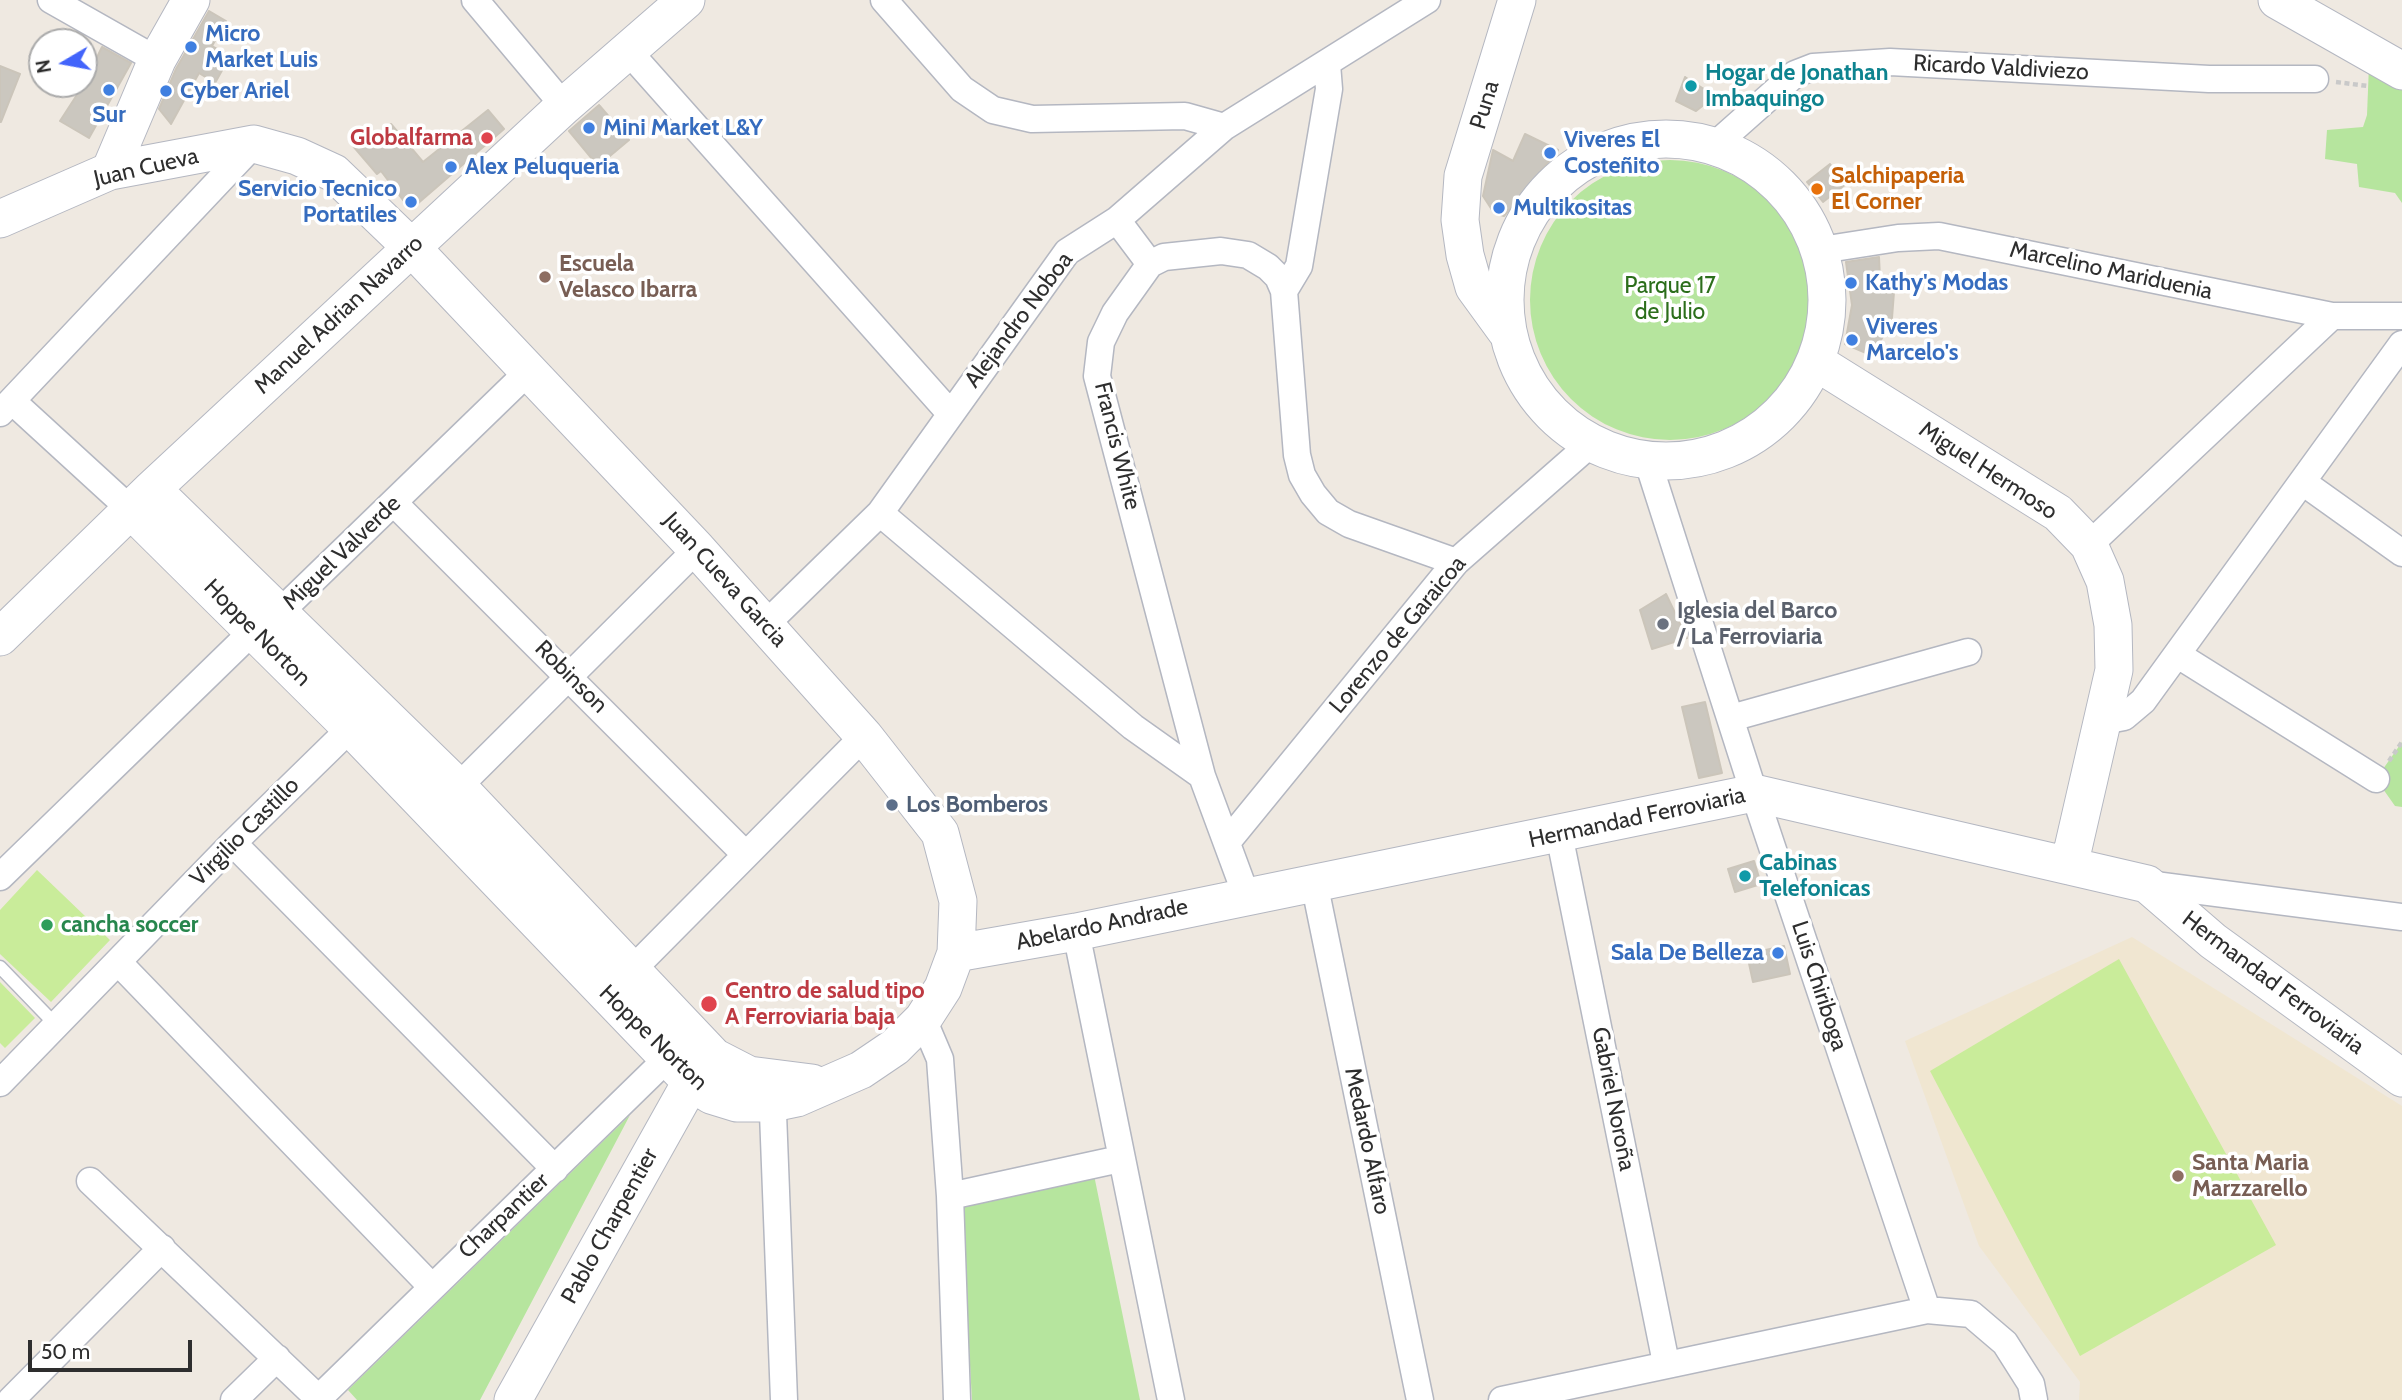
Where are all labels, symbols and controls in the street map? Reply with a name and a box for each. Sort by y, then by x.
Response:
place label: Micro Market Luis [205,20,318,74]
north arrow [28,28,98,98]
marker: Micro Market Luis [183,39,199,55]
street label: Ricardo Valdiviezo [1912,50,2090,86]
text: N [31,58,56,75]
place label: Hogar de Jonathan Imbaquingo [1705,59,1888,113]
place label: Cyber Ariel [180,77,289,105]
street label: Puna [1465,78,1505,132]
marker: Hogar de Jonathan Imbaquingo [1683,78,1699,94]
marker: Sur [101,82,117,98]
marker: Cyber Ariel [158,83,174,99]
place label: Sur [92,101,126,129]
place label: Mini Market L&Y [603,114,763,142]
marker: Mini Market L&Y [581,120,597,136]
place label: Globalfarma [350,124,473,152]
place label: Viveres El Costeñito [1564,126,1660,180]
marker: Globalfarma [479,130,495,146]
street label: Juan Cueva [91,143,201,193]
marker: Viveres El Costeñito [1542,145,1558,161]
place label: Alex Peluqueria [465,153,619,181]
marker: Alex Peluqueria [443,159,459,175]
place label: Salchipaperia El Corner [1831,162,1965,216]
place label: Servicio Tecnico Portatiles [238,175,397,229]
marker: Salchipaperia El Corner [1809,181,1825,197]
marker: Servicio Tecnico Portatiles [403,194,419,210]
place label: Multikositas [1513,194,1632,222]
marker: Multikositas [1491,200,1507,216]
street label: Manuel Adrian Navarro [249,230,429,400]
street label: Marcelino Mariduenia [2007,236,2215,306]
street label: Alejandro Noboa [959,247,1079,393]
place label: Escuela Velasco Ibarra [559,250,697,304]
marker: Escuela Velasco Ibarra [537,269,553,285]
place label: Kathy's Modas [1865,269,2008,297]
park label: Parque 17 de Julio [1624,272,1716,326]
marker: Kathy's Modas [1843,275,1859,291]
place label: Viveres Marcelo's [1866,313,1958,367]
marker: Viveres Marcelo's [1844,332,1860,348]
street label: Francis White [1088,379,1146,513]
street label: Miguel Hermoso [1914,416,2062,526]
street label: Miguel Valverde [277,490,407,616]
street label: Juan Cueva Garcia [657,507,793,653]
street label: Lorenzo de Garaicoa [1324,551,1472,719]
street label: Hoppe Norton [198,574,316,692]
place label: Iglesia del Barco / La Ferroviaria [1677,597,1837,651]
marker: Iglesia del Barco / La Ferroviaria [1655,616,1671,632]
street label: Robinson [529,635,613,719]
street label: Virgilio Castillo [185,772,305,892]
street label: Hermandad Ferroviaria [1526,782,1748,854]
place label: Los Bomberos [906,791,1048,819]
marker: Los Bomberos [884,797,900,813]
place label: Cabinas Telefonicas [1759,849,1870,903]
marker: Cabinas Telefonicas [1737,868,1753,884]
street label: Abelardo Andrade [1013,893,1191,957]
street label: Hermandad Ferroviaria [2177,906,2369,1060]
place label: cancha soccer [61,911,198,939]
marker: cancha soccer [39,917,55,933]
street label: Luis Chiriboga [1785,918,1853,1054]
place label: Sala De Belleza [1611,939,1764,967]
marker: Sala De Belleza [1770,945,1786,961]
place label: Centro de salud tipo A Ferroviaria baja [725,977,925,1031]
street label: Hoppe Norton [593,979,713,1097]
marker: Centro de salud tipo A Ferroviaria baja [699,994,719,1014]
street label: Gabriel Noroña [1586,1025,1640,1173]
street label: Medardo Alfaro [1338,1065,1396,1217]
street label: Pablo Charpentier [556,1143,664,1309]
place label: Santa Maria Marzzarello [2192,1149,2309,1203]
street label: Charpantier [453,1167,555,1265]
marker: Santa Maria Marzzarello [2170,1168,2186,1184]
scale bar [32,1326,196,1370]
text: 50 m [41,1339,90,1364]

